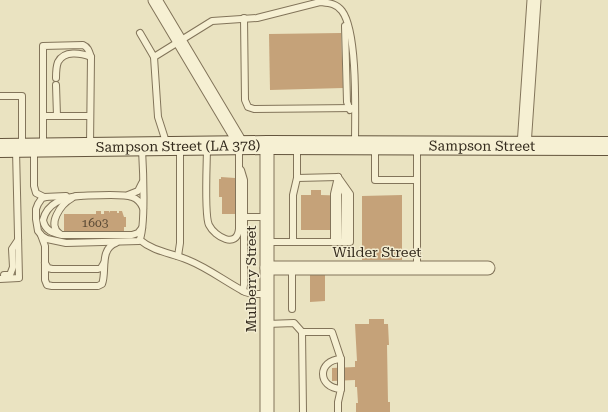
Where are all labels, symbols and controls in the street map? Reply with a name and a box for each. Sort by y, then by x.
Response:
street label: Sampson Street (LA 378) [96,137,260,155]
street label: Sampson Street [429,137,535,154]
house number: 1603 [82,216,109,230]
street label: Mulberry Street [243,226,259,332]
street label: Wilder Street [332,244,422,260]

